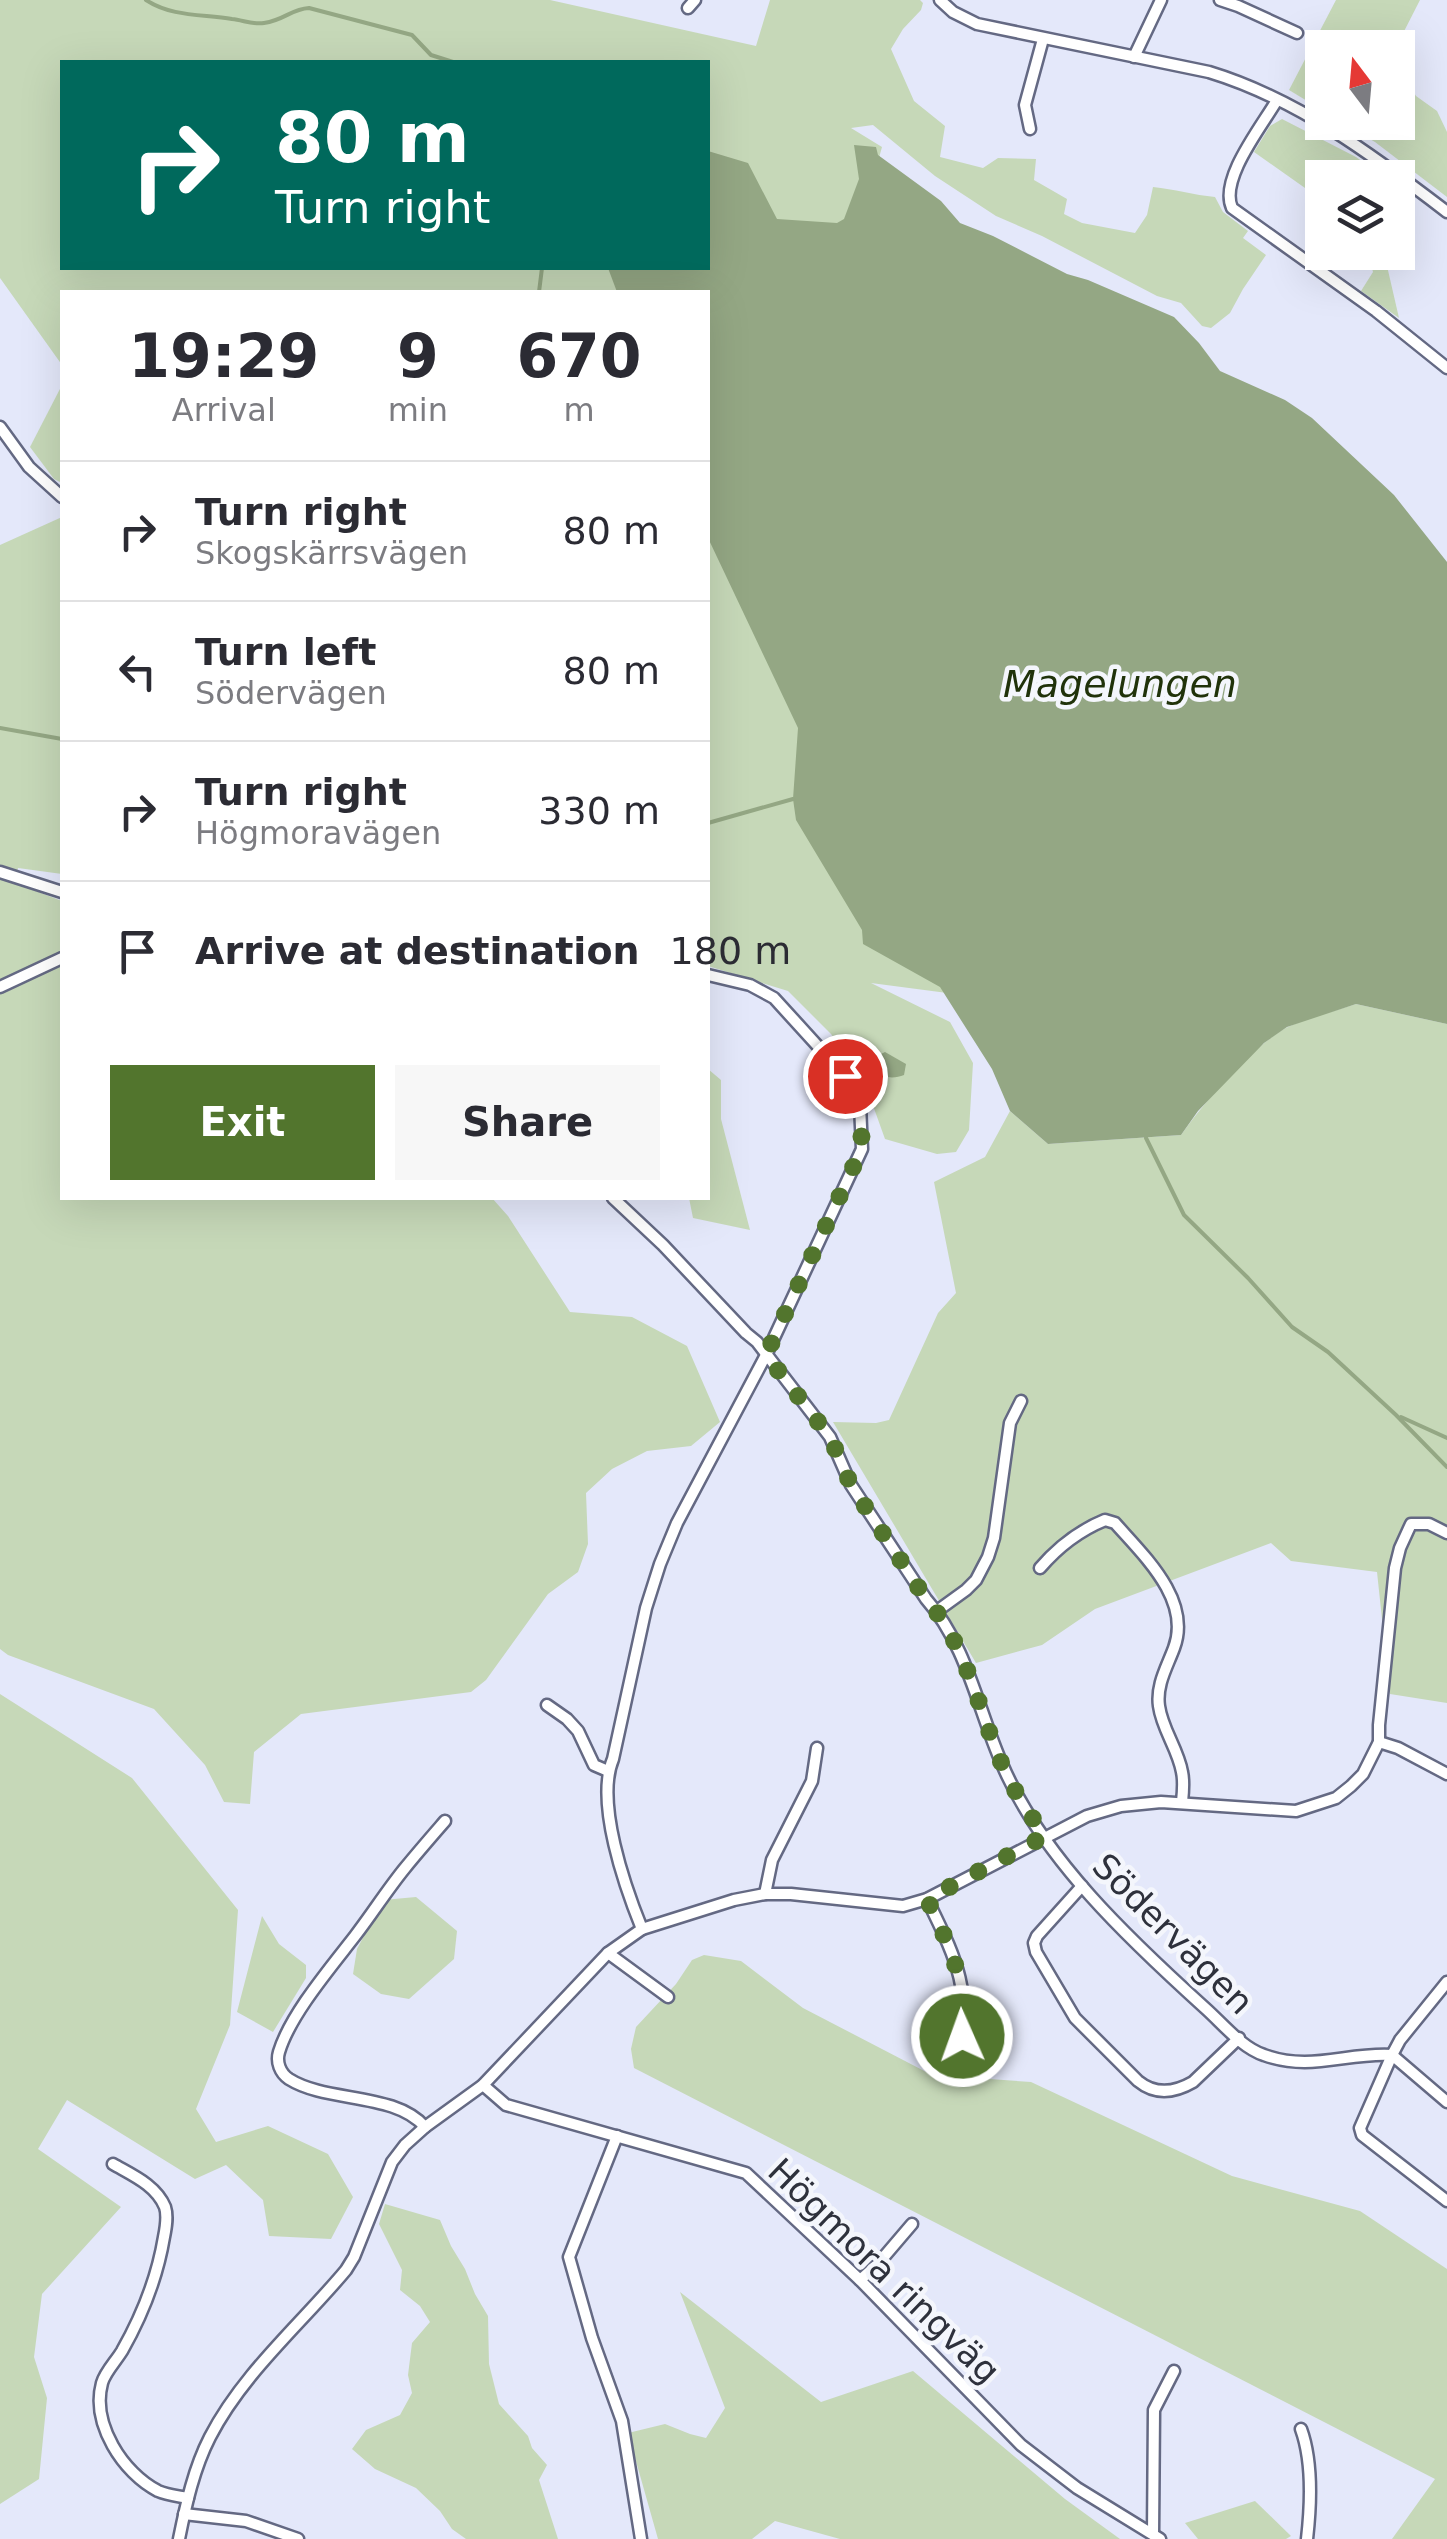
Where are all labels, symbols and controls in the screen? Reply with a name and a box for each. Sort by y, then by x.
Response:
north arrow [1305,30,1415,140]
map controls [1305,30,1415,270]
text: 80 m [275,97,470,179]
icon: right [110,100,240,230]
button: layers [1305,160,1415,270]
text: Turn right [275,181,490,234]
text: 19:29 [128,321,319,391]
text: 9 [397,321,439,391]
text: 670 [516,321,642,391]
text: Arrival [172,391,276,429]
text: min [388,391,448,429]
text: m [563,391,595,429]
text: Turn right [195,490,407,534]
icon: right [110,504,165,559]
text: 80 m [563,509,660,553]
text: Skogskärrsvägen [195,534,468,572]
text: Turn left [195,630,376,674]
icon: left [110,644,165,699]
text: 80 m [563,649,660,693]
water label: Magelungen [1003,662,1237,706]
text: Södervägen [195,674,387,712]
text: Turn right [195,770,407,814]
icon: right [110,784,165,839]
text: 330 m [538,789,660,833]
text: Högmoravägen [195,814,441,852]
icon: arrive [110,924,165,979]
text: Arrive at destination [195,929,640,973]
text: 180 m [670,929,791,973]
pin [803,1034,888,1119]
icon: arrive [818,1049,873,1104]
button: Exit [110,1065,375,1180]
button: Share [395,1065,660,1180]
street label: Södervägen [1085,1846,1261,2022]
position arrow [910,1984,1014,2088]
street label: Högmora ringväg [760,2151,1008,2391]

